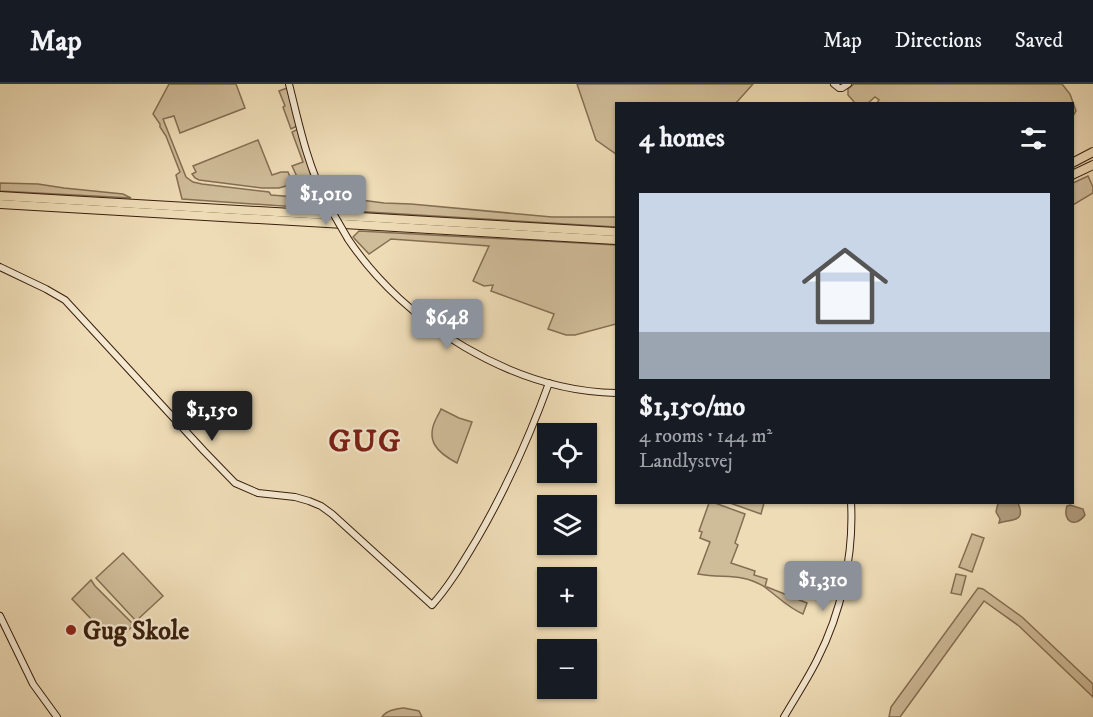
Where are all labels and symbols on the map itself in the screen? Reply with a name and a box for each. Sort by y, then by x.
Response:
pin: $1,010 [277,175,375,226]
pin: $648 [411,299,483,350]
pin: $1,150 [163,391,261,442]
district label: GUG [328,422,402,462]
pin: $1,310 [774,561,872,612]
place label: Gug Skole [83,615,190,648]
marker: Gug Skole [64,623,78,637]

